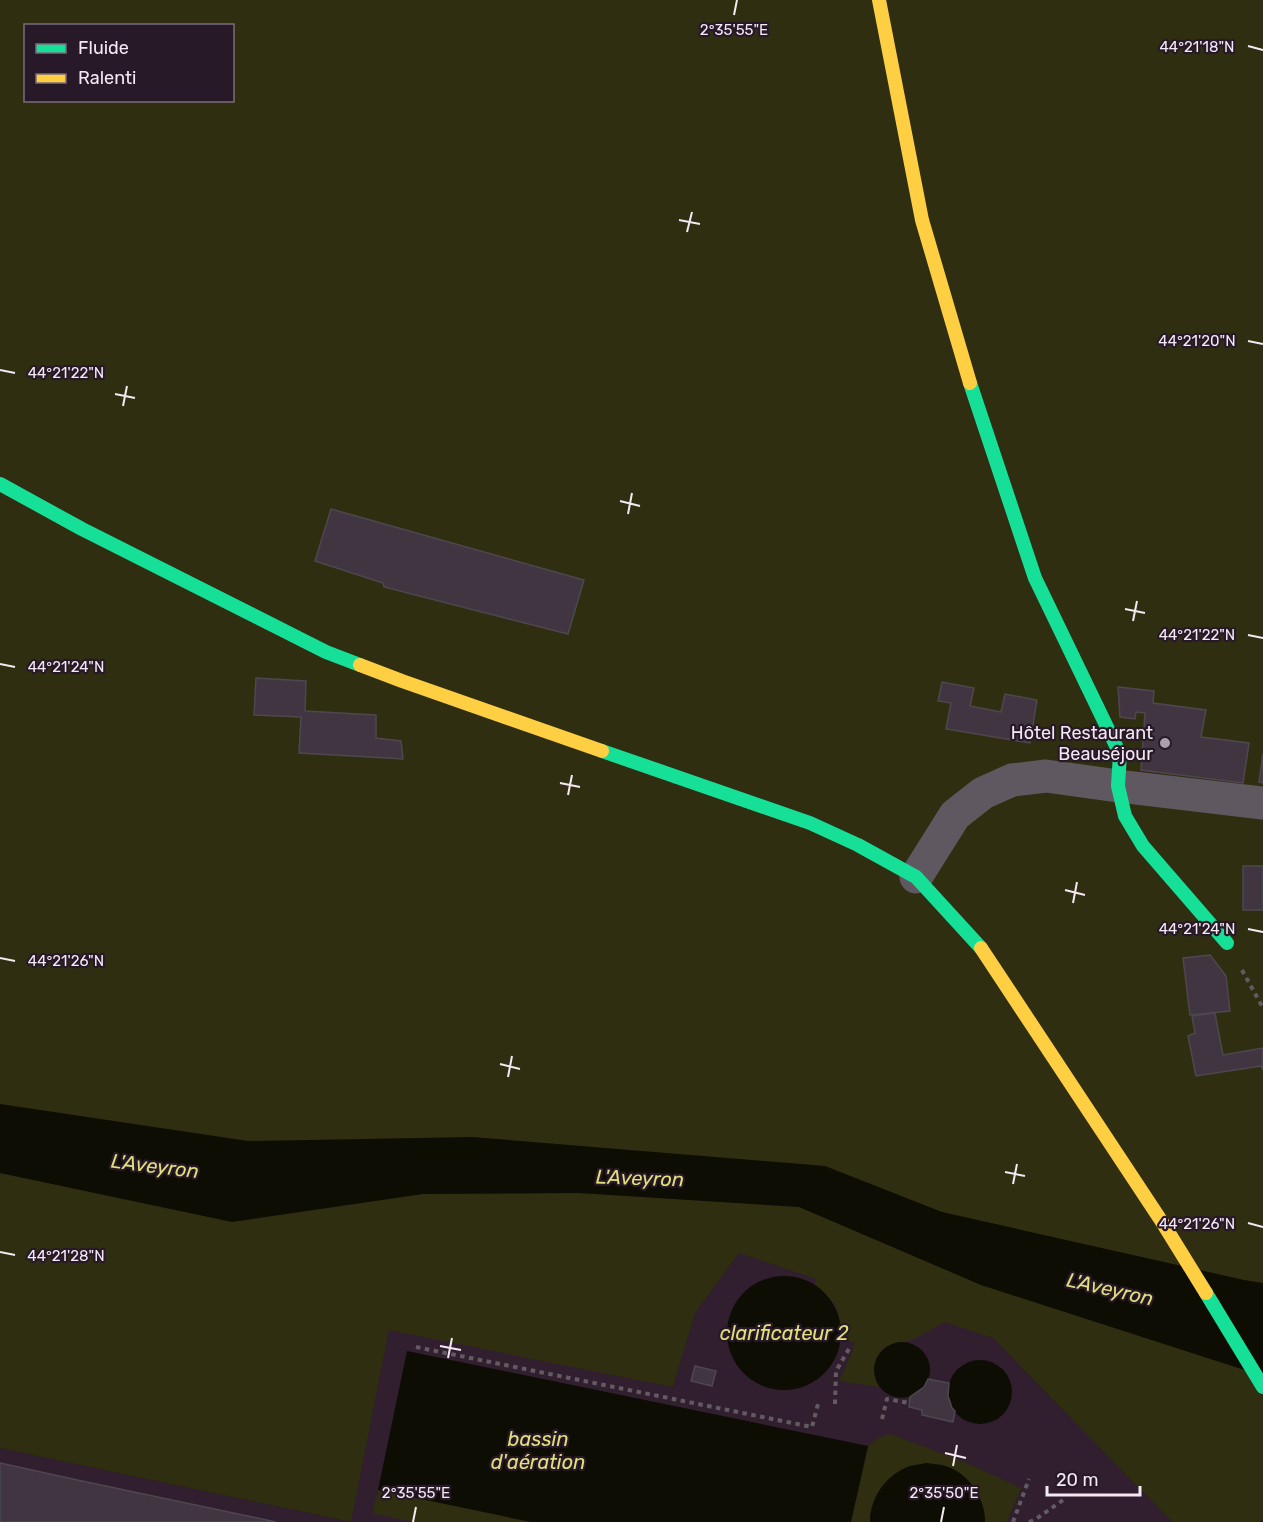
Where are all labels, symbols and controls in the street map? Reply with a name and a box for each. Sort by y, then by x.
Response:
text: 2°35'55"E [700,21,768,39]
legend [24,24,234,102]
text: Fluide [78,37,129,59]
text: 44°21'18"N [1160,38,1234,56]
text: Ralenti [78,67,136,89]
text: 44°21'20"N [1158,332,1236,350]
text: 44°21'22"N [28,364,104,382]
text: 44°21'22"N [1159,626,1235,644]
text: 44°21'24"N [28,658,104,676]
place label: Hôtel Restaurant Beauséjour [1011,722,1153,765]
marker: Hôtel Restaurant Beauséjour [1158,736,1172,750]
text: 44°21'24"N [1159,920,1235,938]
text: 44°21'26"N [28,952,104,970]
water label: L'Aveyron [110,1149,200,1183]
water label: L'Aveyron [595,1164,685,1192]
text: 44°21'26"N [1159,1215,1235,1233]
text: 44°21'28"N [27,1247,105,1265]
water label: L'Aveyron [1064,1267,1156,1311]
water label: clarificateur 2 [720,1321,849,1345]
water label: bassin d'aération [491,1427,585,1474]
scale bar [1047,1459,1140,1497]
text: 20 m [1056,1469,1098,1491]
text: 2°35'55"E [382,1484,450,1502]
text: 2°35'50"E [910,1484,978,1502]

